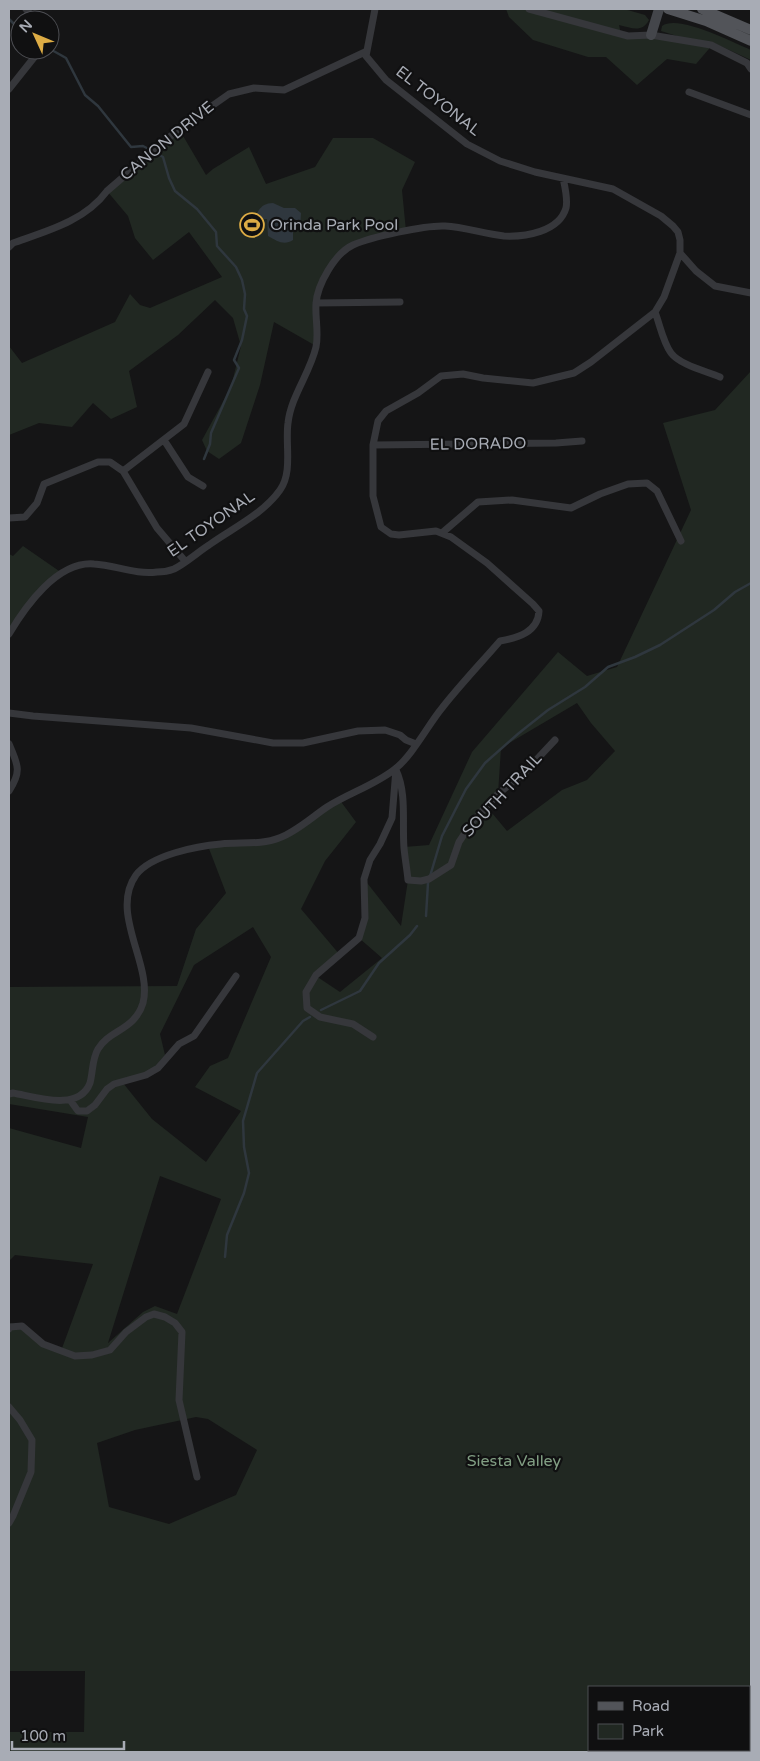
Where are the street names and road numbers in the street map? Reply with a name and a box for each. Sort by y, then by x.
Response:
street label: EL TOYONAL [392,62,484,140]
street label: CANON DRIVE [116,97,218,185]
street label: EL DORADO [429,433,527,455]
street label: EL TOYONAL [163,487,259,561]
street label: SOUTH TRAIL [458,749,546,841]

